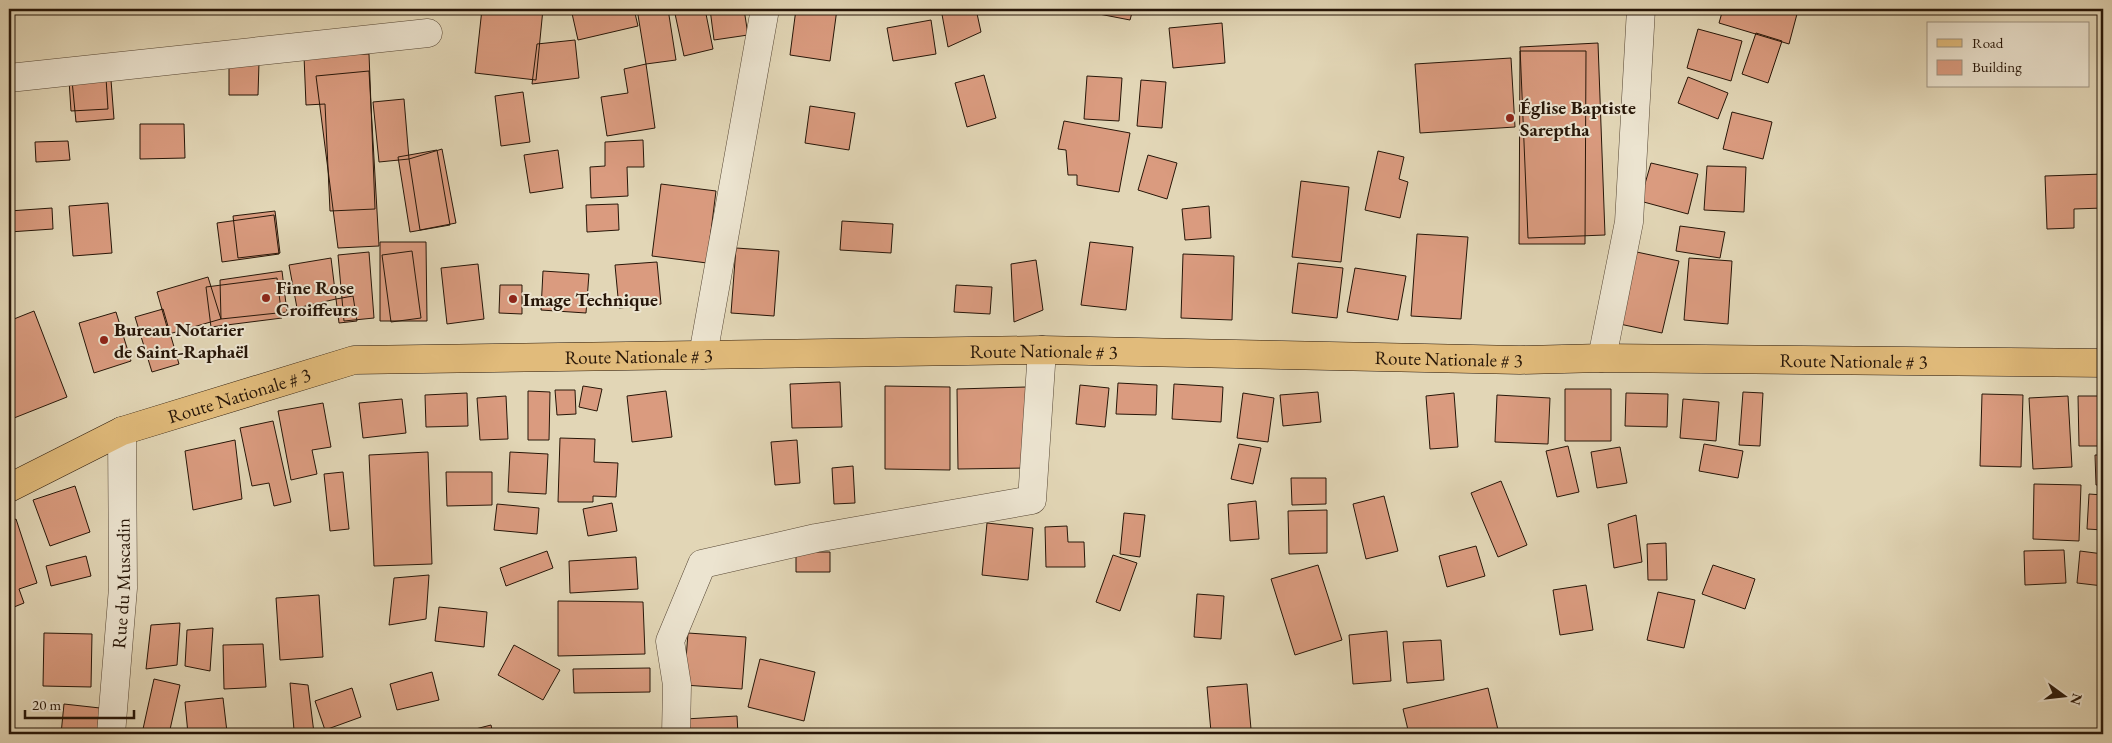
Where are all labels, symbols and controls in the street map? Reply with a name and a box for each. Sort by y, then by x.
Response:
legend [1927,22,2090,88]
text: Road [1972,33,2004,52]
text: Building [1972,57,2022,76]
place label: Église Baptiste Sareptha [1520,95,1636,142]
marker: Église Baptiste Sareptha [1504,112,1516,124]
place label: Fine Rose Croiffeurs [276,275,358,322]
place label: Image Technique [523,287,658,312]
marker: Fine Rose Croiffeurs [260,292,272,304]
marker: Image Technique [507,293,519,305]
place label: Bureau Notarier de Saint-Raphaël [114,317,249,364]
marker: Bureau Notarier de Saint-Raphaël [98,334,110,346]
street label: Route Nationale # 3 [969,337,1118,364]
street label: Route Nationale # 3 [565,342,713,369]
street label: Route Nationale # 3 [1374,344,1523,373]
street label: Route Nationale # 3 [1779,347,1928,374]
street label: Route Nationale # 3 [165,362,314,429]
street label: Rue du Muscadin [106,518,136,650]
north arrow [2040,670,2090,720]
scale bar [25,688,134,720]
text: N [2066,692,2087,708]
text: 20 m [32,695,61,714]

